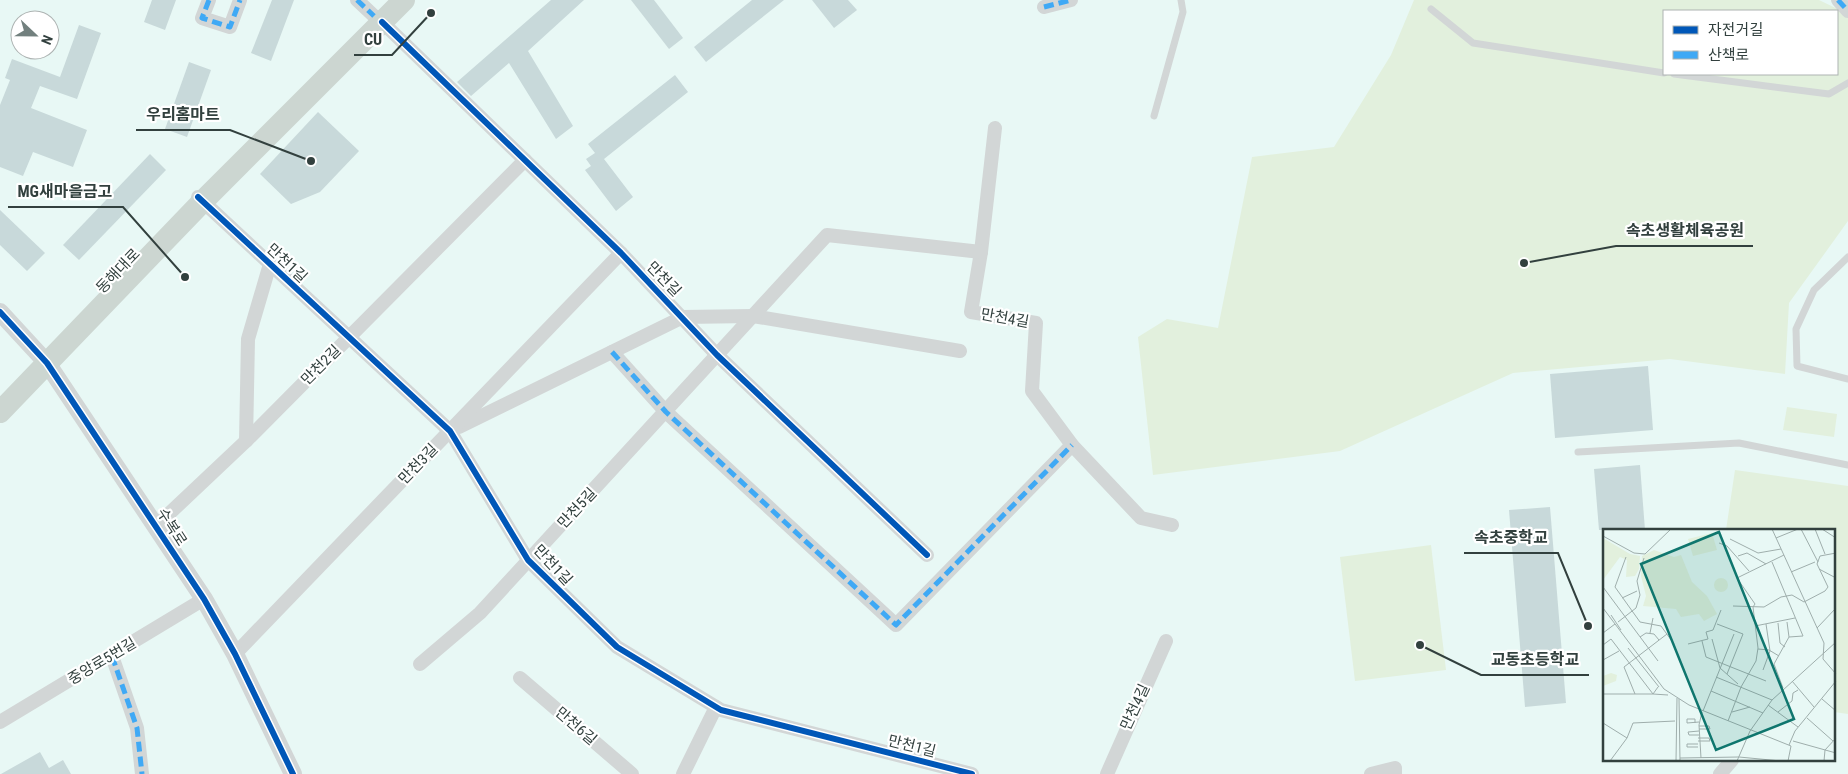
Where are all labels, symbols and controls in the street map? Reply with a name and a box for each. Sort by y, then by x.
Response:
north arrow [10,10,60,60]
legend [1663,10,1838,75]
text: 자전거길 [1708,21,1763,39]
callout: CU [354,24,392,55]
text: CU [364,30,382,49]
text: N [38,33,56,47]
text: 산책로 [1708,46,1749,64]
callout: 우리홈마트 [136,99,230,130]
text: 우리홈마트 [146,105,220,124]
callout: MG새마을금고 [8,176,123,207]
text: MG새마을금고 [17,182,113,201]
callout: 속초생활체육공원 [1616,215,1753,246]
text: 속초생활체육공원 [1626,221,1744,240]
street label: 만천1길 [263,240,311,286]
street label: 동해대로 [92,245,144,297]
street label: 만천길 [643,258,685,300]
street label: 만천4길 [979,305,1031,331]
street label: 만천2길 [297,341,345,389]
street label: 만천3길 [395,440,441,488]
street label: 만천5길 [554,484,600,532]
street label: 수복로 [153,505,191,549]
callout: 속초중학교 [1464,522,1558,553]
text: 속초중학교 [1474,528,1548,547]
inset map [1603,529,1836,762]
street label: 만천1길 [530,541,576,589]
street label: 중앙로5번길 [65,634,139,688]
callout: 교동초등학교 [1481,644,1589,675]
text: 교동초등학교 [1491,650,1579,669]
street label: 만천4길 [1117,681,1153,733]
street label: 만천6길 [552,703,600,749]
street label: 만천1길 [886,731,938,761]

